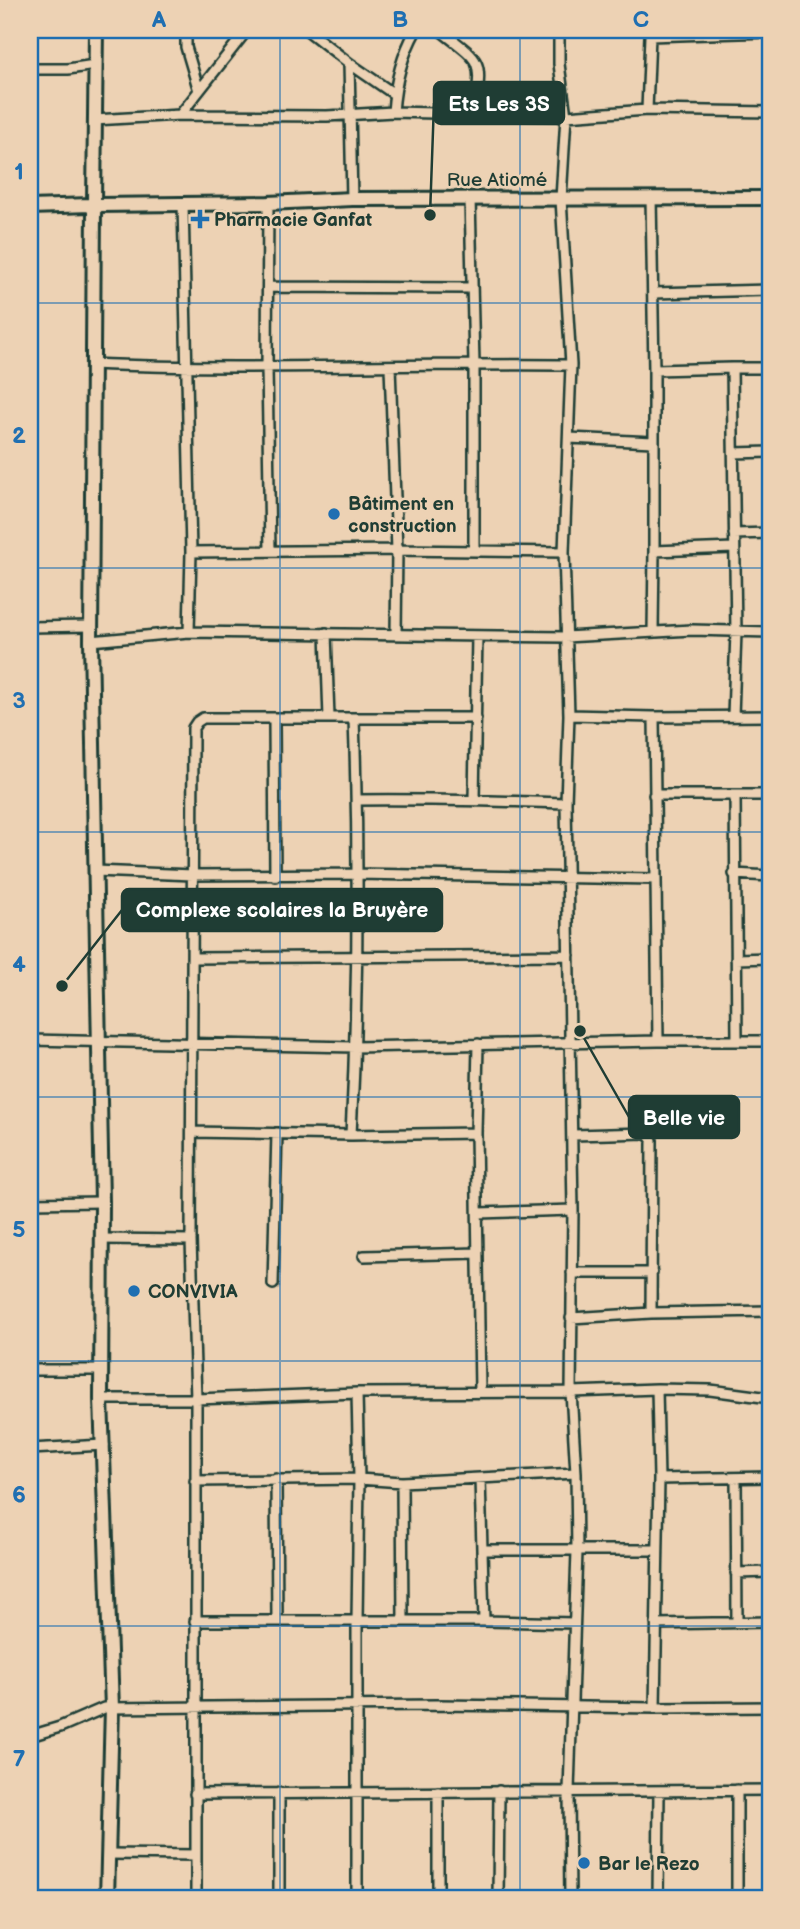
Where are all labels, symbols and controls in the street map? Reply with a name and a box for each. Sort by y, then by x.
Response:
text: A [151,6,167,34]
text: B [392,6,408,34]
text: C [633,6,649,34]
callout: Ets Les 3S [434,82,564,124]
text: Ets Les 3S [448,92,550,117]
text: 1 [14,158,24,186]
street label: Rue Atiomé [447,169,547,192]
place label: Pharmacie Ganfat [214,209,373,232]
marker: Pharmacie Ganfat [192,211,208,227]
text: 2 [12,422,26,450]
place label: Bâtiment en construction [348,493,457,538]
marker: Bâtiment en construction [326,506,342,522]
text: 3 [12,687,26,715]
callout: Complexe scolaires la Bruyère [122,889,442,931]
text: Complexe scolaires la Bruyère [136,898,428,923]
text: 4 [12,951,26,979]
callout: Belle vie [629,1096,739,1138]
text: Belle vie [643,1106,725,1131]
text: 5 [12,1216,26,1244]
place label: CONVIVIA [148,1281,238,1304]
marker: CONVIVIA [126,1283,142,1299]
text: 6 [12,1481,26,1509]
text: 7 [13,1745,26,1773]
place label: Bar le Rezo [598,1853,700,1876]
marker: Bar le Rezo [576,1855,592,1871]

